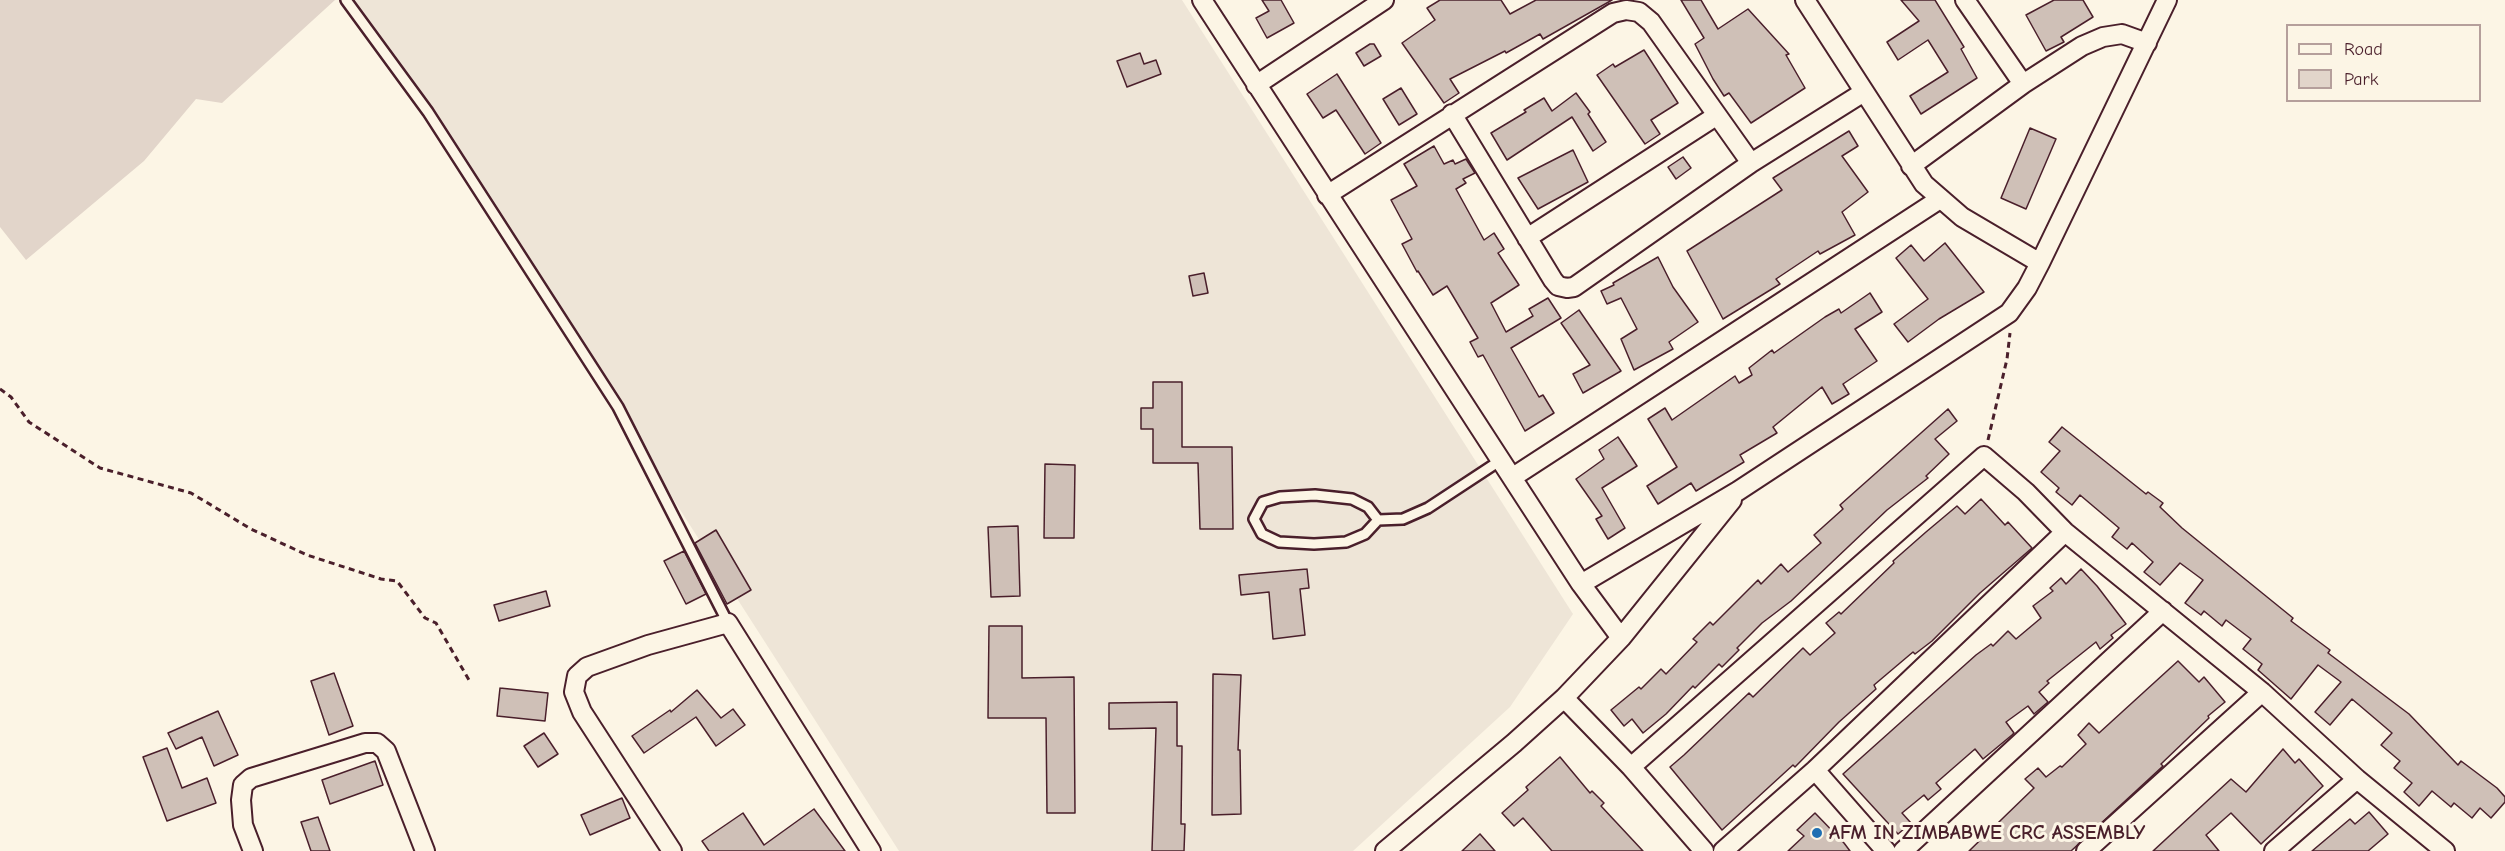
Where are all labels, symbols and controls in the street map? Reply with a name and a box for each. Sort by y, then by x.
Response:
legend [2286,24,2481,102]
text: Road [2344,39,2383,60]
text: Park [2344,69,2378,90]
place label: AFM IN ZIMBABWE CRC ASSEMBLY [1829,821,2145,845]
marker: AFM IN ZIMBABWE CRC ASSEMBLY [1810,826,1824,840]

